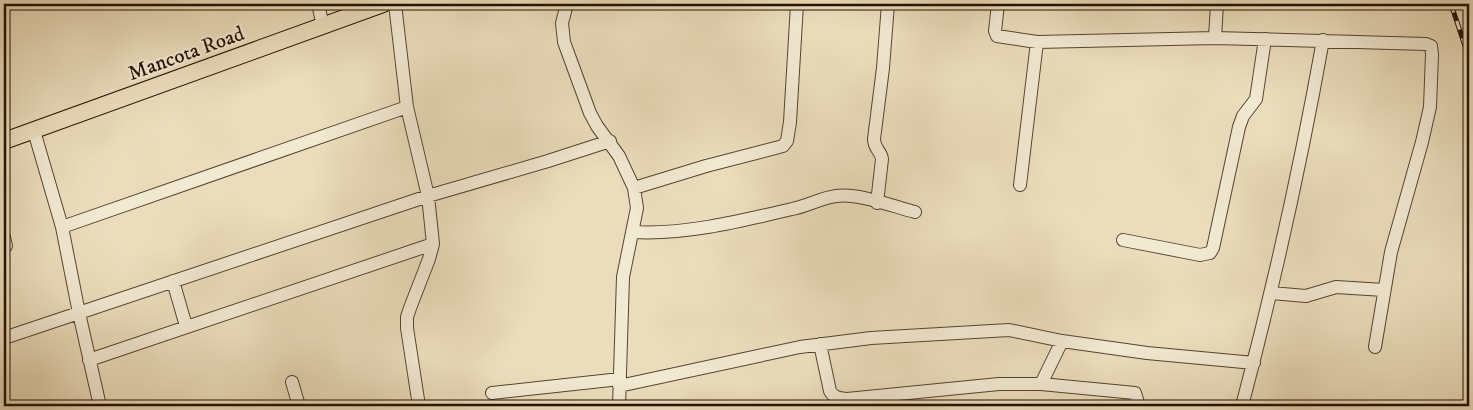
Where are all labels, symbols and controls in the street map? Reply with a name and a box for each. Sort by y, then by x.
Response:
street label: Mancota Road [125,21,249,87]

